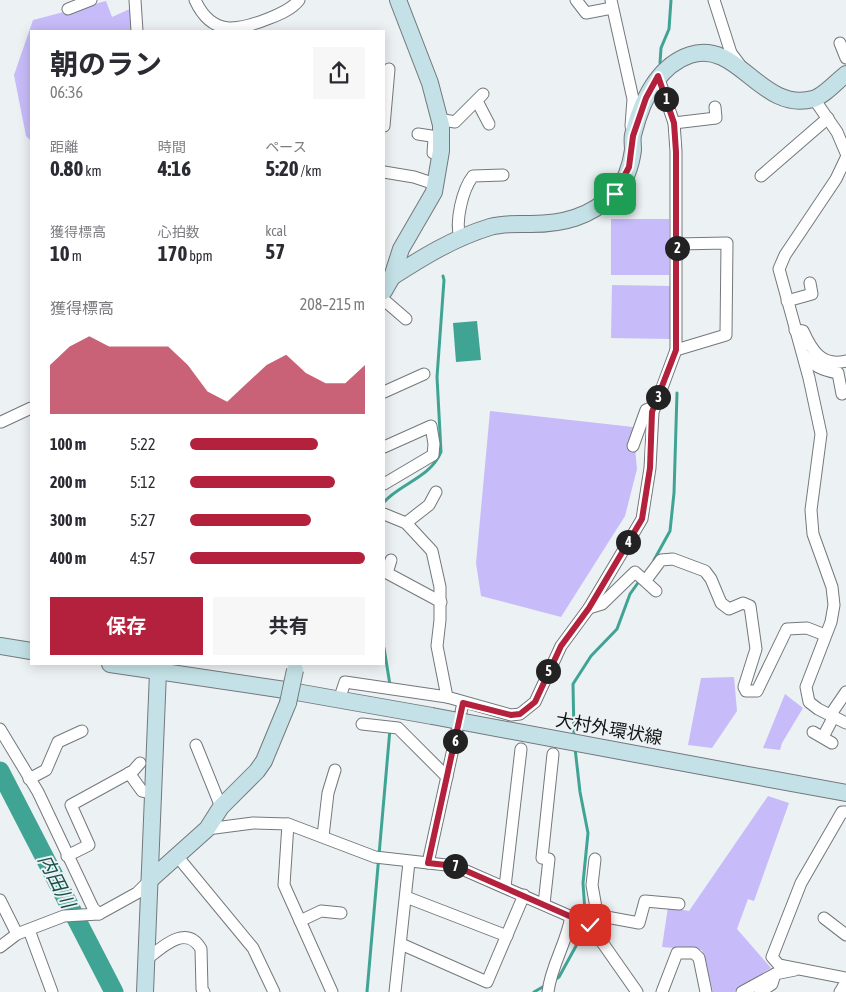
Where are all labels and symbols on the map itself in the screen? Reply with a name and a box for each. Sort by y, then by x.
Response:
pin: 1 [654,86,678,112]
pin [594,173,636,215]
pin: 2 [664,236,690,260]
pin: 3 [646,384,670,410]
pin: 4 [616,530,640,554]
pin: 5 [536,658,560,684]
street label: 大村外環状線 [554,709,664,748]
pin: 6 [442,728,468,754]
water label: 内田川 [34,851,81,913]
pin: 7 [442,854,468,878]
pin [569,904,611,946]

